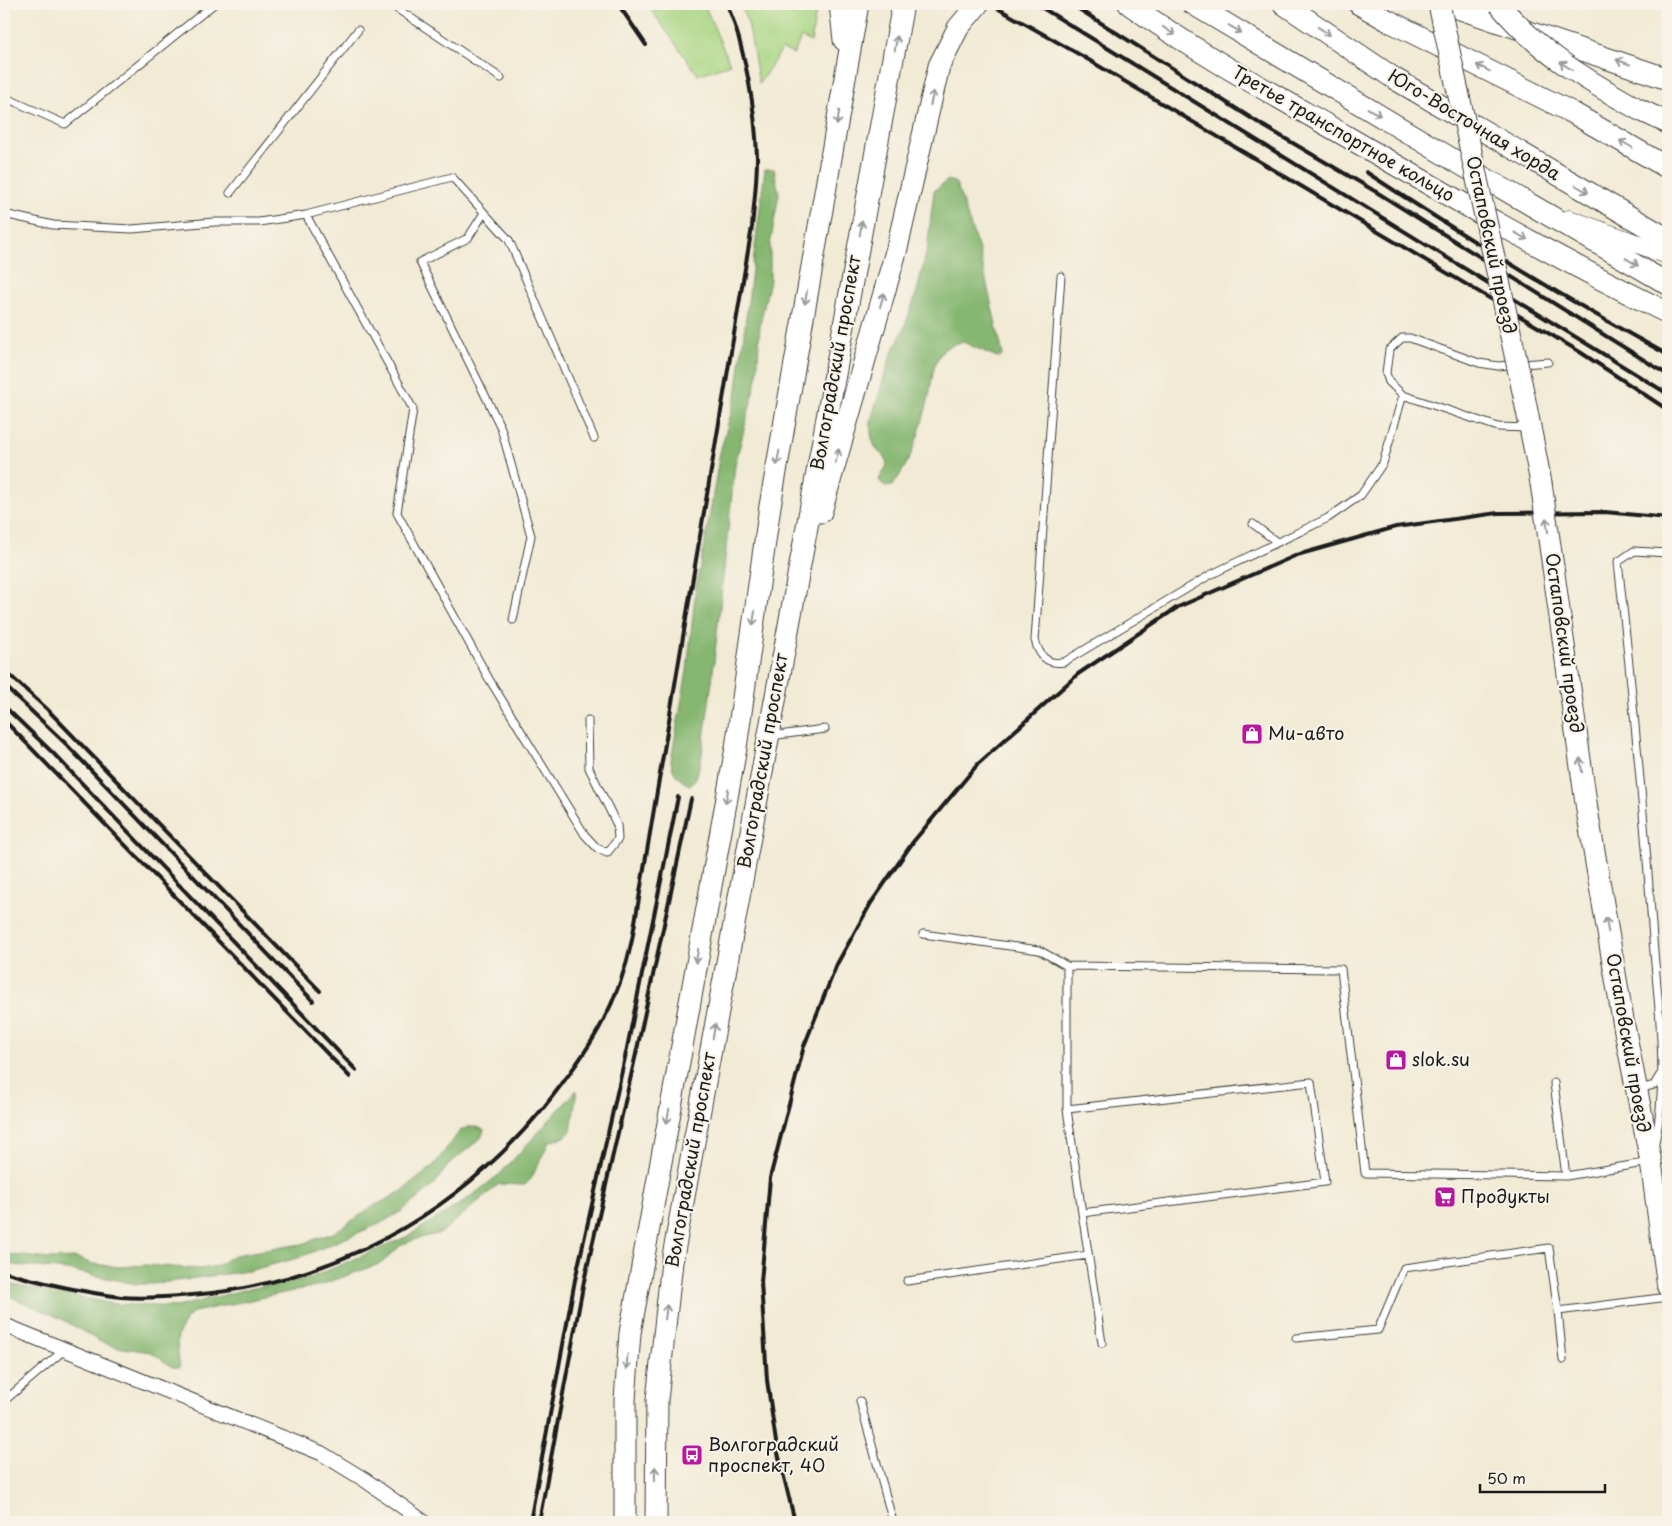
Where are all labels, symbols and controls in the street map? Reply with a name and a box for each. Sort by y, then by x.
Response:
one-way arrow [1228,24,1242,34]
one-way arrow [1162,26,1176,36]
one-way arrow [1317,26,1331,36]
one-way arrow [891,35,901,51]
one-way arrow [1615,57,1631,66]
street label: Третье транспортное кольцо [1227,58,1460,208]
street label: Юго-Восточная хорда [1383,61,1567,186]
one-way arrow [1559,61,1573,71]
one-way arrow [1475,63,1490,73]
one-way arrow [927,90,937,106]
one-way arrow [1367,108,1381,118]
one-way arrow [832,110,842,126]
one-way arrow [1620,138,1634,148]
street label: Остаповский проезд [1460,153,1525,336]
one-way arrow [1575,184,1589,194]
one-way arrow [857,221,867,237]
one-way arrow [1514,231,1529,241]
street label: Волгоградский проспект [802,253,867,473]
one-way arrow [1624,258,1638,268]
one-way arrow [801,289,811,305]
one-way arrow [877,292,887,308]
one-way arrow [773,449,783,465]
one-way arrow [833,449,843,465]
one-way arrow [1542,517,1552,533]
street label: Остаповский проезд [1539,551,1591,735]
one-way arrow [749,610,759,626]
street label: Волгоградский проспект [729,651,794,871]
place label: Ми-авто [1268,719,1344,746]
shop icon: Ми-авто [1240,722,1264,746]
one-way arrow [1576,757,1586,773]
one-way arrow [722,788,731,804]
one-way arrow [1602,917,1612,933]
one-way arrow [692,947,702,963]
street label: Остаповский проезд [1600,951,1659,1135]
one-way arrow [710,1023,720,1039]
place label: slok.su [1412,1045,1470,1072]
shop icon: slok.su [1384,1048,1408,1072]
street label: Волгоградский проспект [657,1050,722,1270]
one-way arrow [662,1107,672,1123]
place label: Продукты [1461,1182,1550,1209]
supermarket icon: Продукты [1433,1185,1457,1209]
one-way arrow [661,1304,671,1320]
one-way arrow [623,1354,632,1370]
place label: Волгоградский проспект, 40 [708,1430,839,1478]
bus stop icon: Волгоградский проспект, 40 [680,1443,704,1467]
scale bar [1480,1461,1604,1493]
one-way arrow [651,1466,660,1482]
text: 50 m [1487,1466,1526,1489]

